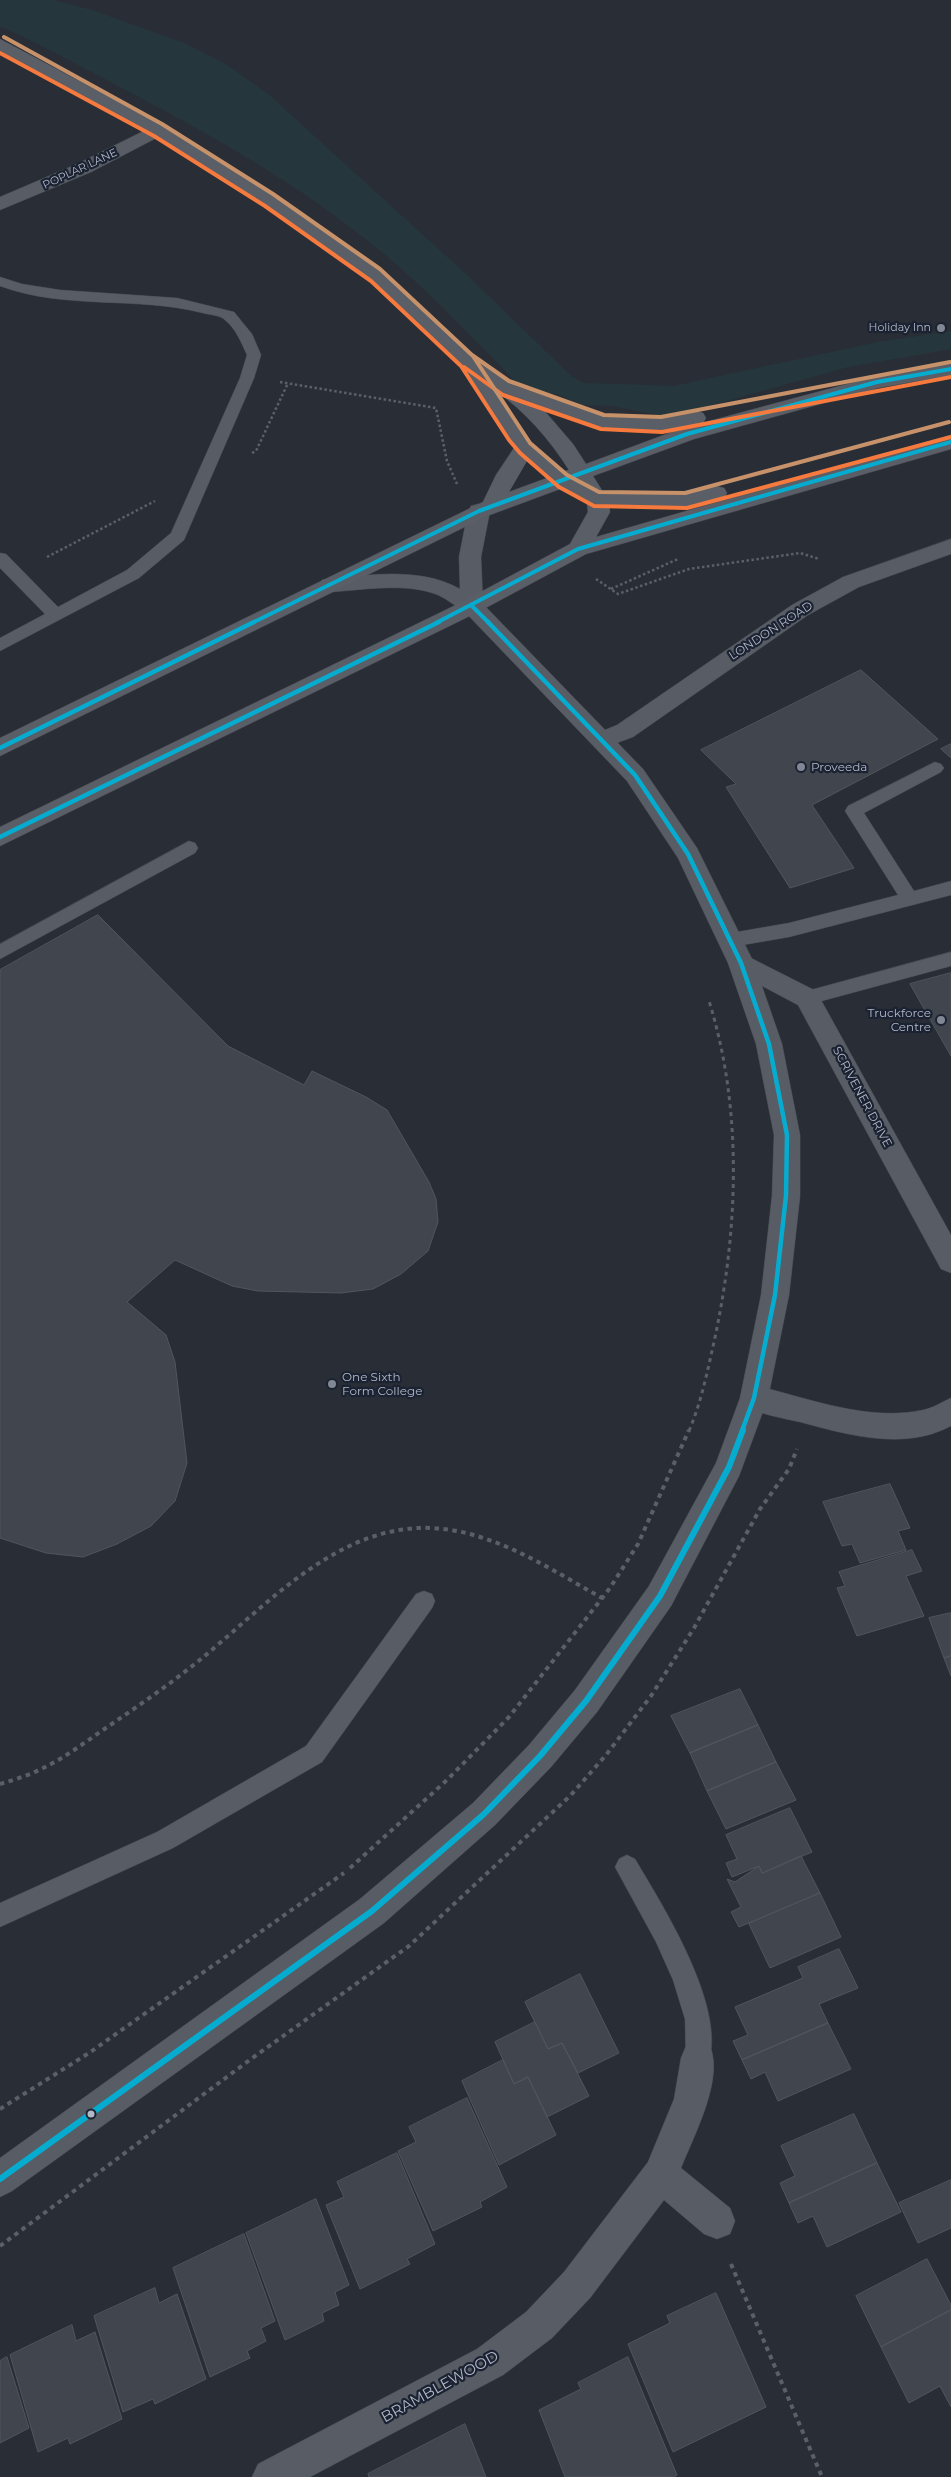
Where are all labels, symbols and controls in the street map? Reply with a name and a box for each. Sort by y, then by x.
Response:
street label: POPLAR LANE [41,146,119,192]
place label: Holiday Inn [868,321,931,335]
marker: Holiday Inn [935,322,947,334]
street label: LONDON ROAD [727,599,815,663]
place label: Proveeda [811,760,867,774]
marker: Proveeda [795,761,807,773]
place label: Truckforce Centre [868,1006,931,1034]
marker: Truckforce Centre [935,1014,947,1026]
street label: SCRIVENER DRIVE [829,1044,895,1150]
place label: One Sixth Form College [342,1370,422,1398]
marker: One Sixth Form College [326,1378,338,1390]
unlabelled marker [86,2109,96,2119]
street label: BRAMBLEWOOD [378,2347,502,2427]

